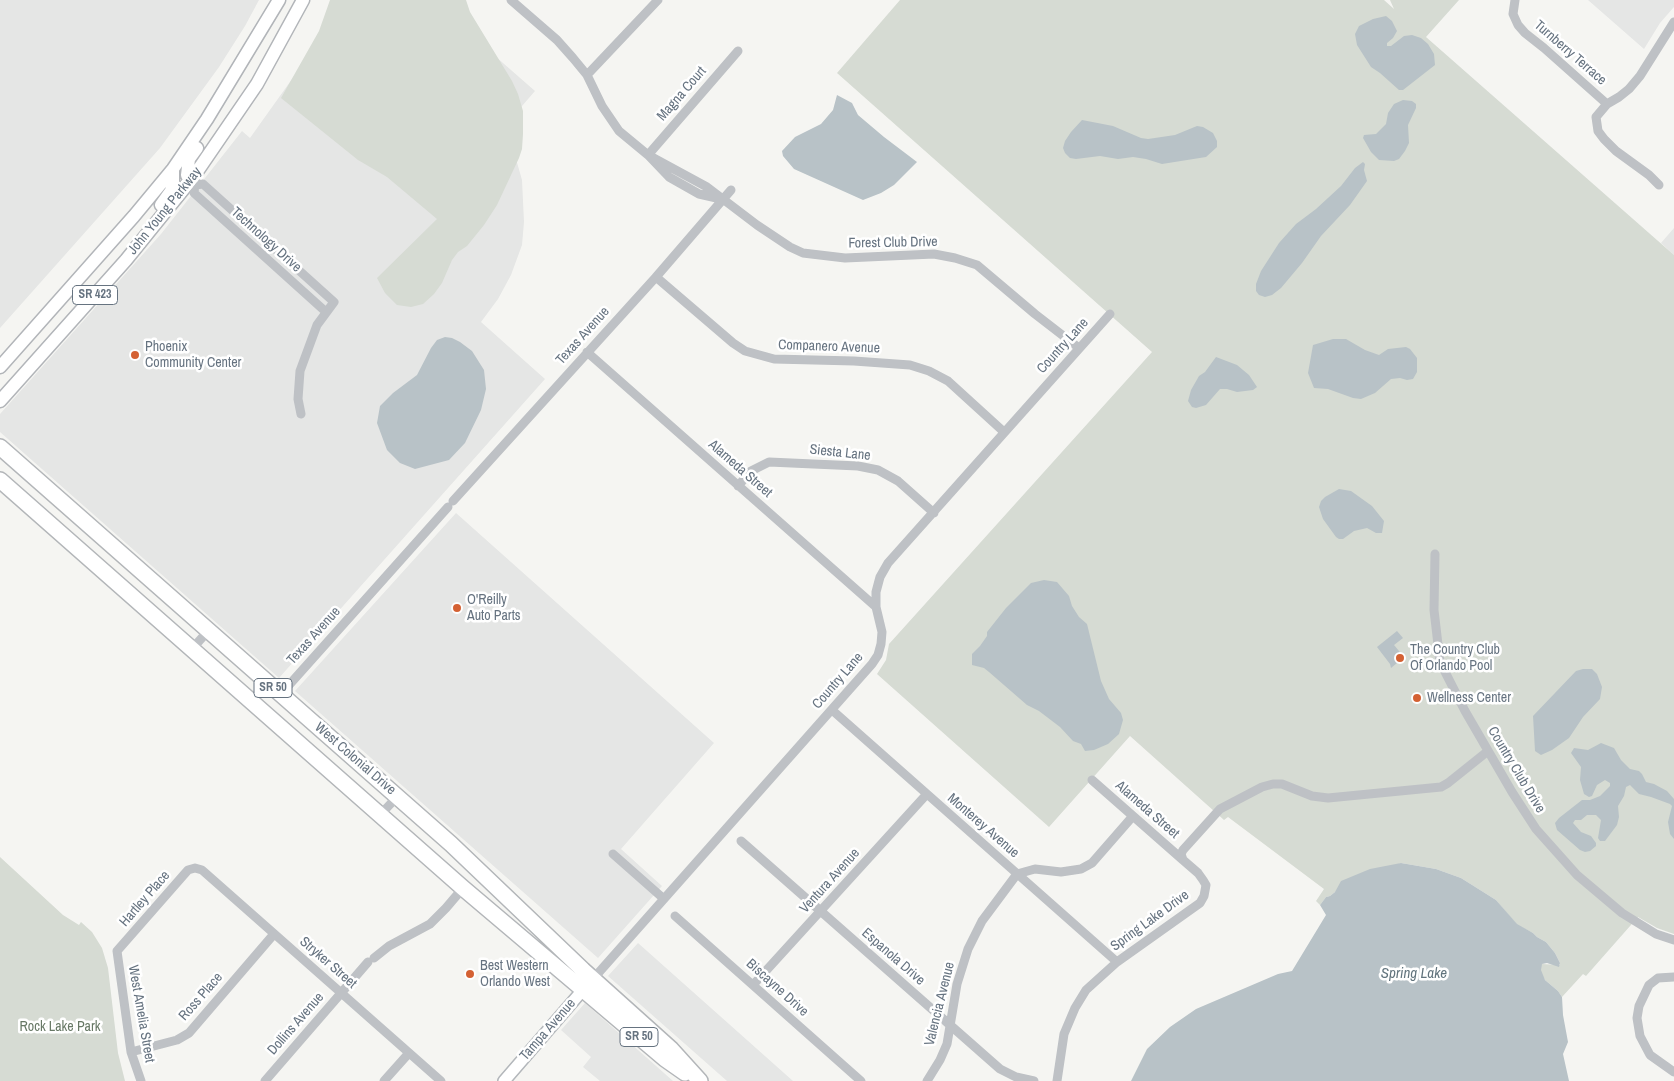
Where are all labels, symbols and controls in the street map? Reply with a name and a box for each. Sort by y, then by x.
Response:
street label: Turnberry Terrace [1530,17,1610,89]
street label: Magna Court [654,63,710,125]
street label: John Young Parkway [125,164,205,258]
street label: Technology Drive [227,204,305,276]
street label: Forest Club Drive [848,234,938,252]
road number: SR 423 [72,286,118,304]
street label: Texas Avenue [553,304,613,368]
street label: Country Lane [1034,315,1092,377]
street label: Companero Avenue [778,337,880,357]
place label: Phoenix Community Center [145,339,241,372]
marker: Phoenix Community Center [129,349,141,361]
street label: Alameda Street [705,437,775,501]
street label: Siesta Lane [809,441,871,465]
place label: O'Reilly Auto Parts [467,592,521,624]
marker: O'Reilly Auto Parts [451,602,463,614]
street label: Texas Avenue [284,604,344,668]
place label: The Country Club Of Orlando Pool [1410,642,1500,674]
street label: Country Lane [809,649,867,713]
marker: The Country Club Of Orlando Pool [1394,652,1406,664]
road number: SR 50 [254,678,292,698]
place label: Wellness Center [1427,690,1511,706]
marker: Wellness Center [1411,692,1423,704]
street label: West Colonial Drive [311,719,399,799]
street label: Country Club Drive [1484,724,1548,816]
street label: Alameda Street [1112,778,1182,842]
street label: Monterey Avenue [944,790,1022,862]
street label: Ventura Avenue [796,845,864,917]
street label: Hartley Place [116,868,174,930]
street label: Spring Lake Drive [1108,887,1192,955]
street label: Espanola Drive [858,925,928,989]
street label: Stryker Street [296,934,360,992]
street label: Biscayne Drive [742,956,812,1020]
place label: Best Western Orlando West [480,958,550,990]
street label: Valencia Avenue [921,960,959,1048]
street label: West Amelia Street [124,964,158,1064]
water label: Spring Lake [1381,965,1447,983]
marker: Best Western Orlando West [464,968,476,980]
street label: Ross Place [176,970,226,1024]
street label: Dollins Avenue [264,989,328,1059]
street label: Tampa Avenue [517,996,579,1064]
park label: Rock Lake Park [19,1019,101,1035]
road number: SR 50 [620,1028,658,1046]

